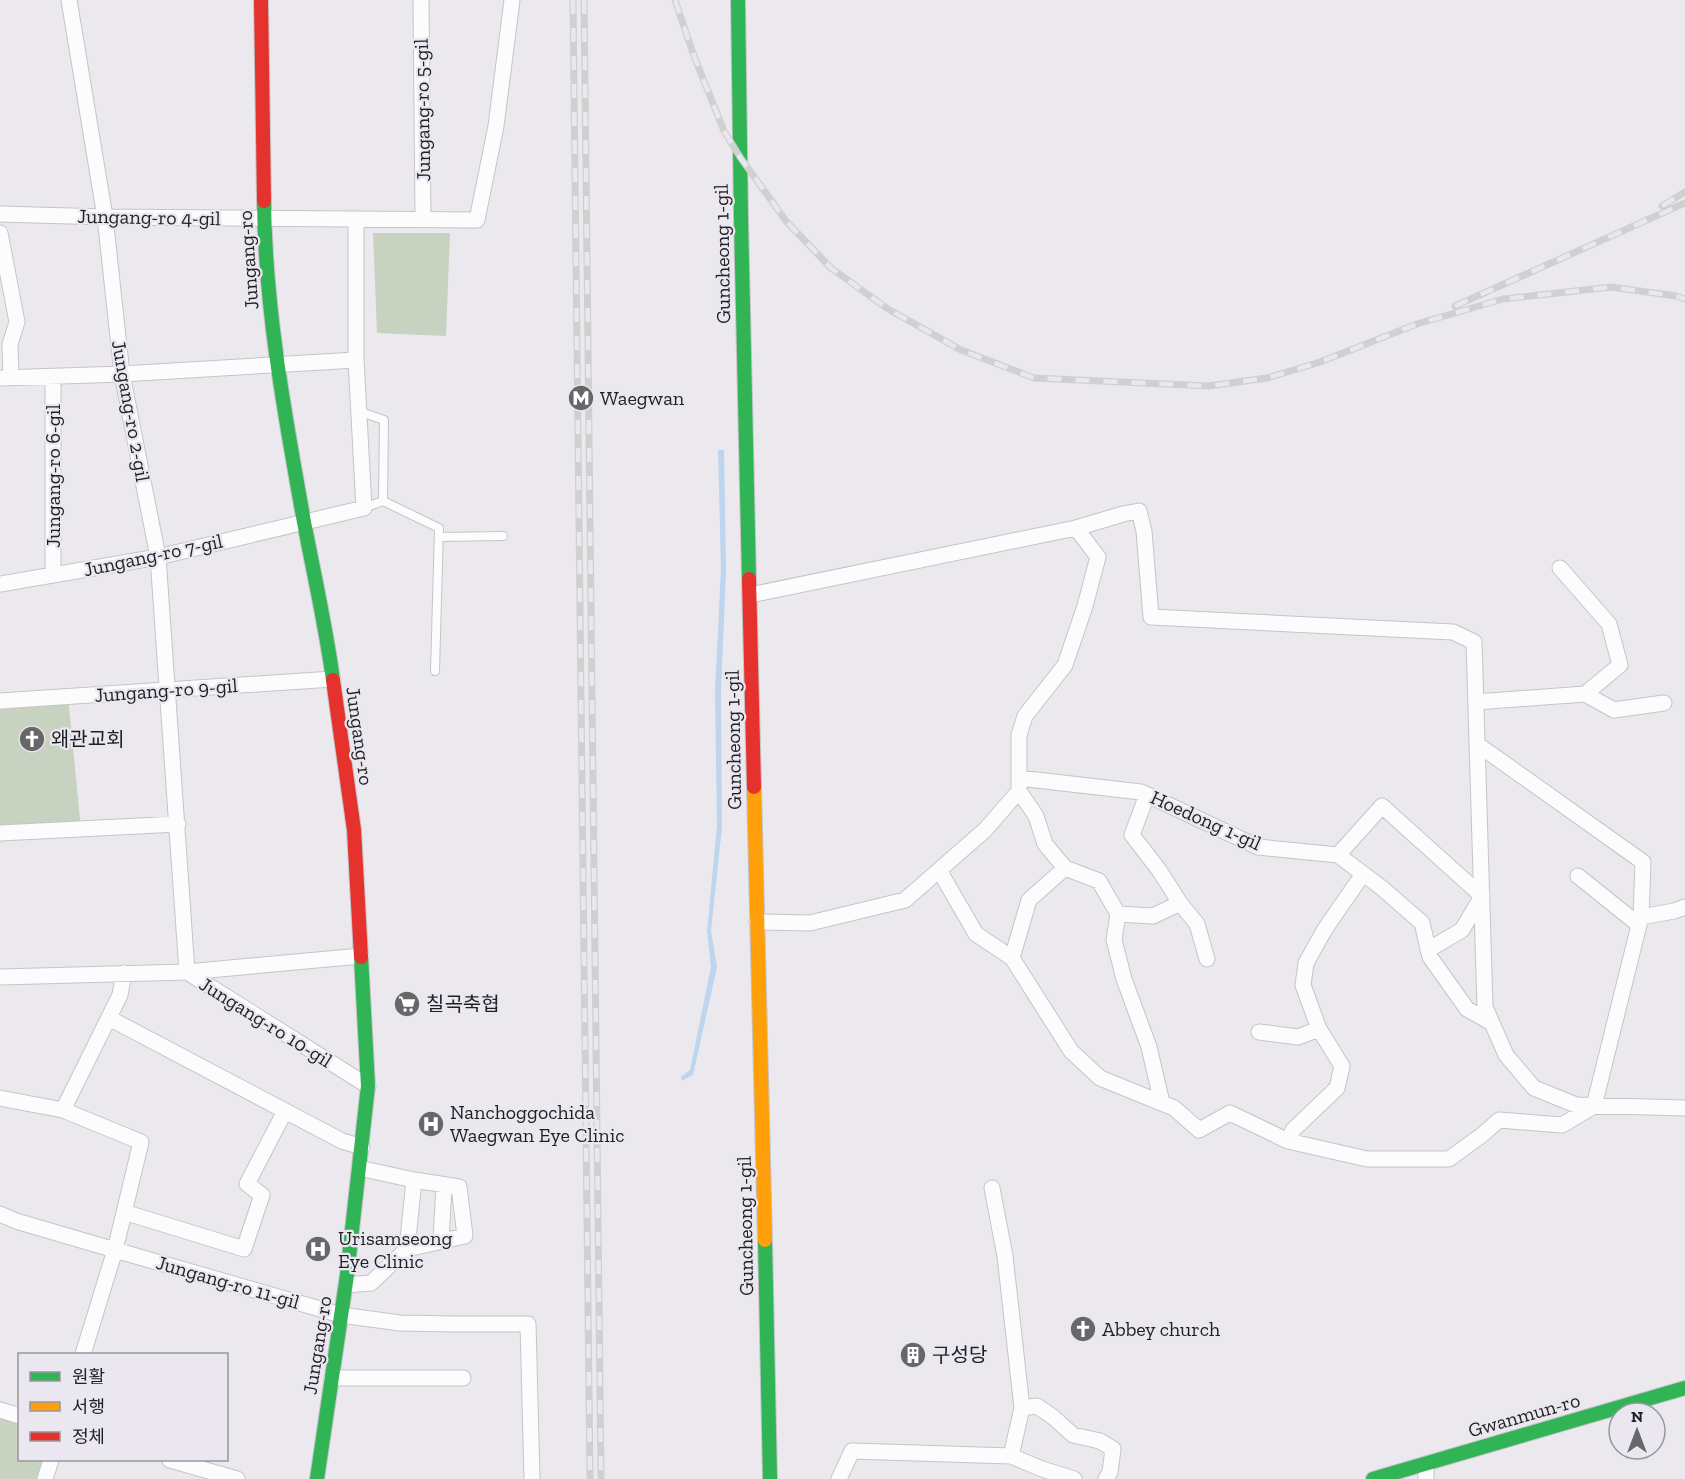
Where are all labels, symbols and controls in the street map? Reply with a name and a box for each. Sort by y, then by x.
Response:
street label: Jungang-ro 5-gil [409,38,435,182]
street label: Guncheong 1-gil [709,184,735,324]
street label: Jungang-ro 4-gil [77,204,221,230]
street label: Jungang-ro [233,210,263,310]
street label: Jungang-ro 2-gil [107,338,155,484]
metro station icon: Waegwan [566,383,596,413]
place label: Waegwan [600,386,685,410]
street label: Jungang-ro 6-gil [41,404,65,548]
street label: Jungang-ro 7-gil [81,529,225,581]
street label: Guncheong 1-gil [720,670,746,810]
street label: Jungang-ro 9-gil [94,673,238,707]
street label: Jungang-ro [341,685,379,787]
church icon: 왜관교회 [17,724,47,754]
place label: 왜관교회 [51,727,125,751]
street label: Hoedong 1-gil [1147,785,1265,855]
street label: Jungang-ro 10-gil [195,972,337,1072]
supermarket icon: 칠곡축협 [392,989,422,1019]
place label: 칠곡축협 [426,992,500,1016]
place label: Nanchoggochida Waegwan Eye Clinic [450,1100,625,1147]
hospital icon: Nanchoggochida Waegwan Eye Clinic [416,1109,446,1139]
street label: Guncheong 1-gil [732,1156,758,1296]
place label: Urisamseong Eye Clinic [338,1226,452,1273]
hospital icon: Urisamseong Eye Clinic [303,1234,333,1264]
street label: Jungang-ro 11-gil [154,1250,302,1314]
street label: Jungang-ro [297,1294,337,1396]
church icon: Abbey church [1068,1314,1098,1344]
place label: Abbey church [1102,1317,1221,1341]
building icon: 구성당 [898,1340,928,1370]
place label: 구성당 [932,1343,987,1367]
legend [18,1353,228,1461]
text: 원활 [72,1366,105,1388]
street label: Gwanmun-ro [1465,1388,1583,1442]
text: 서행 [72,1396,105,1418]
north arrow [1607,1401,1667,1461]
text: N [1631,1407,1643,1426]
text: 정체 [72,1426,105,1448]

